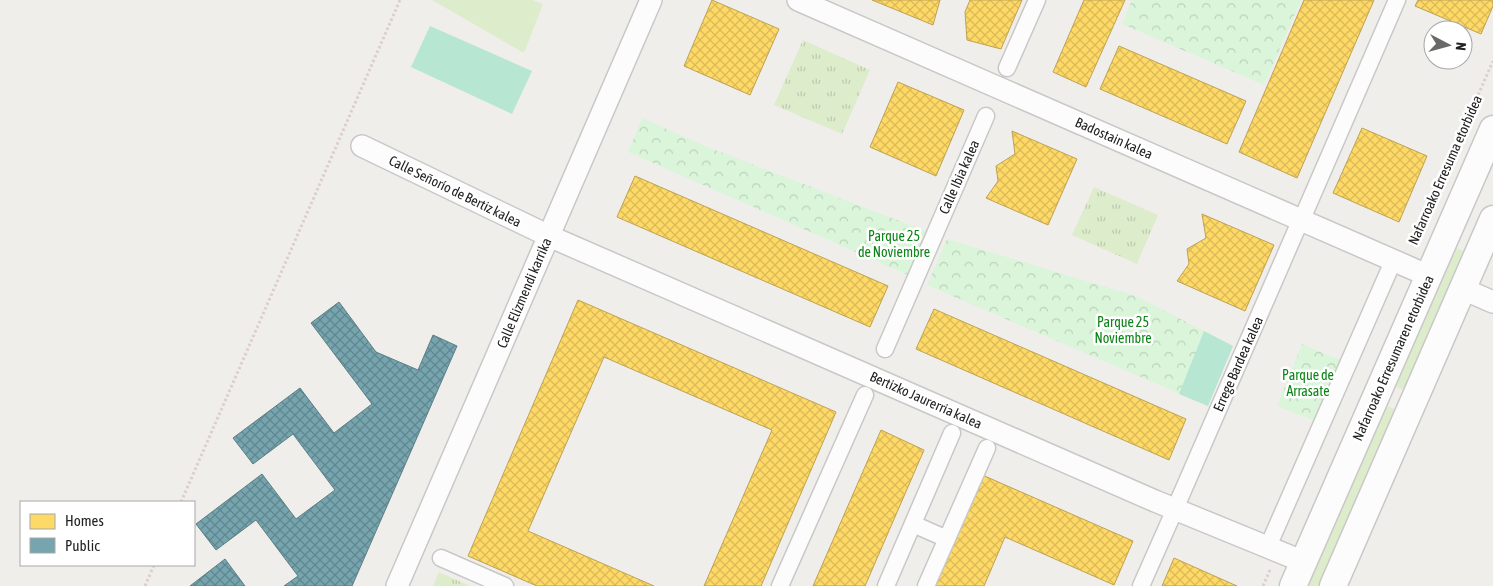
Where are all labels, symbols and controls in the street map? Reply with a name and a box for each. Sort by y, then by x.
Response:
north arrow [1423,20,1473,70]
text: N [1453,41,1469,51]
street label: Nafarroako Erresuma etorbidea [1405,93,1485,247]
street label: Badostain kalea [1073,114,1155,162]
street label: Calle Ibia kalea [936,138,982,216]
street label: Calle Señorío de Bertiz kalea [386,152,524,230]
park label: Parque 25 de Noviembre [858,228,930,260]
street label: Calle Elizmendi karrika [494,236,554,350]
street label: Nafarroako Erresumaren etorbidea [1349,273,1437,443]
park label: Parque 25 Noviembre [1094,314,1152,346]
street label: Errege Bardea kalea [1210,314,1266,414]
park label: Parque de Arrasate [1282,367,1334,399]
street label: Bertizko Jaurerria kalea [868,368,984,432]
legend [20,501,195,566]
text: Homes [65,512,104,529]
text: Public [65,537,100,554]

